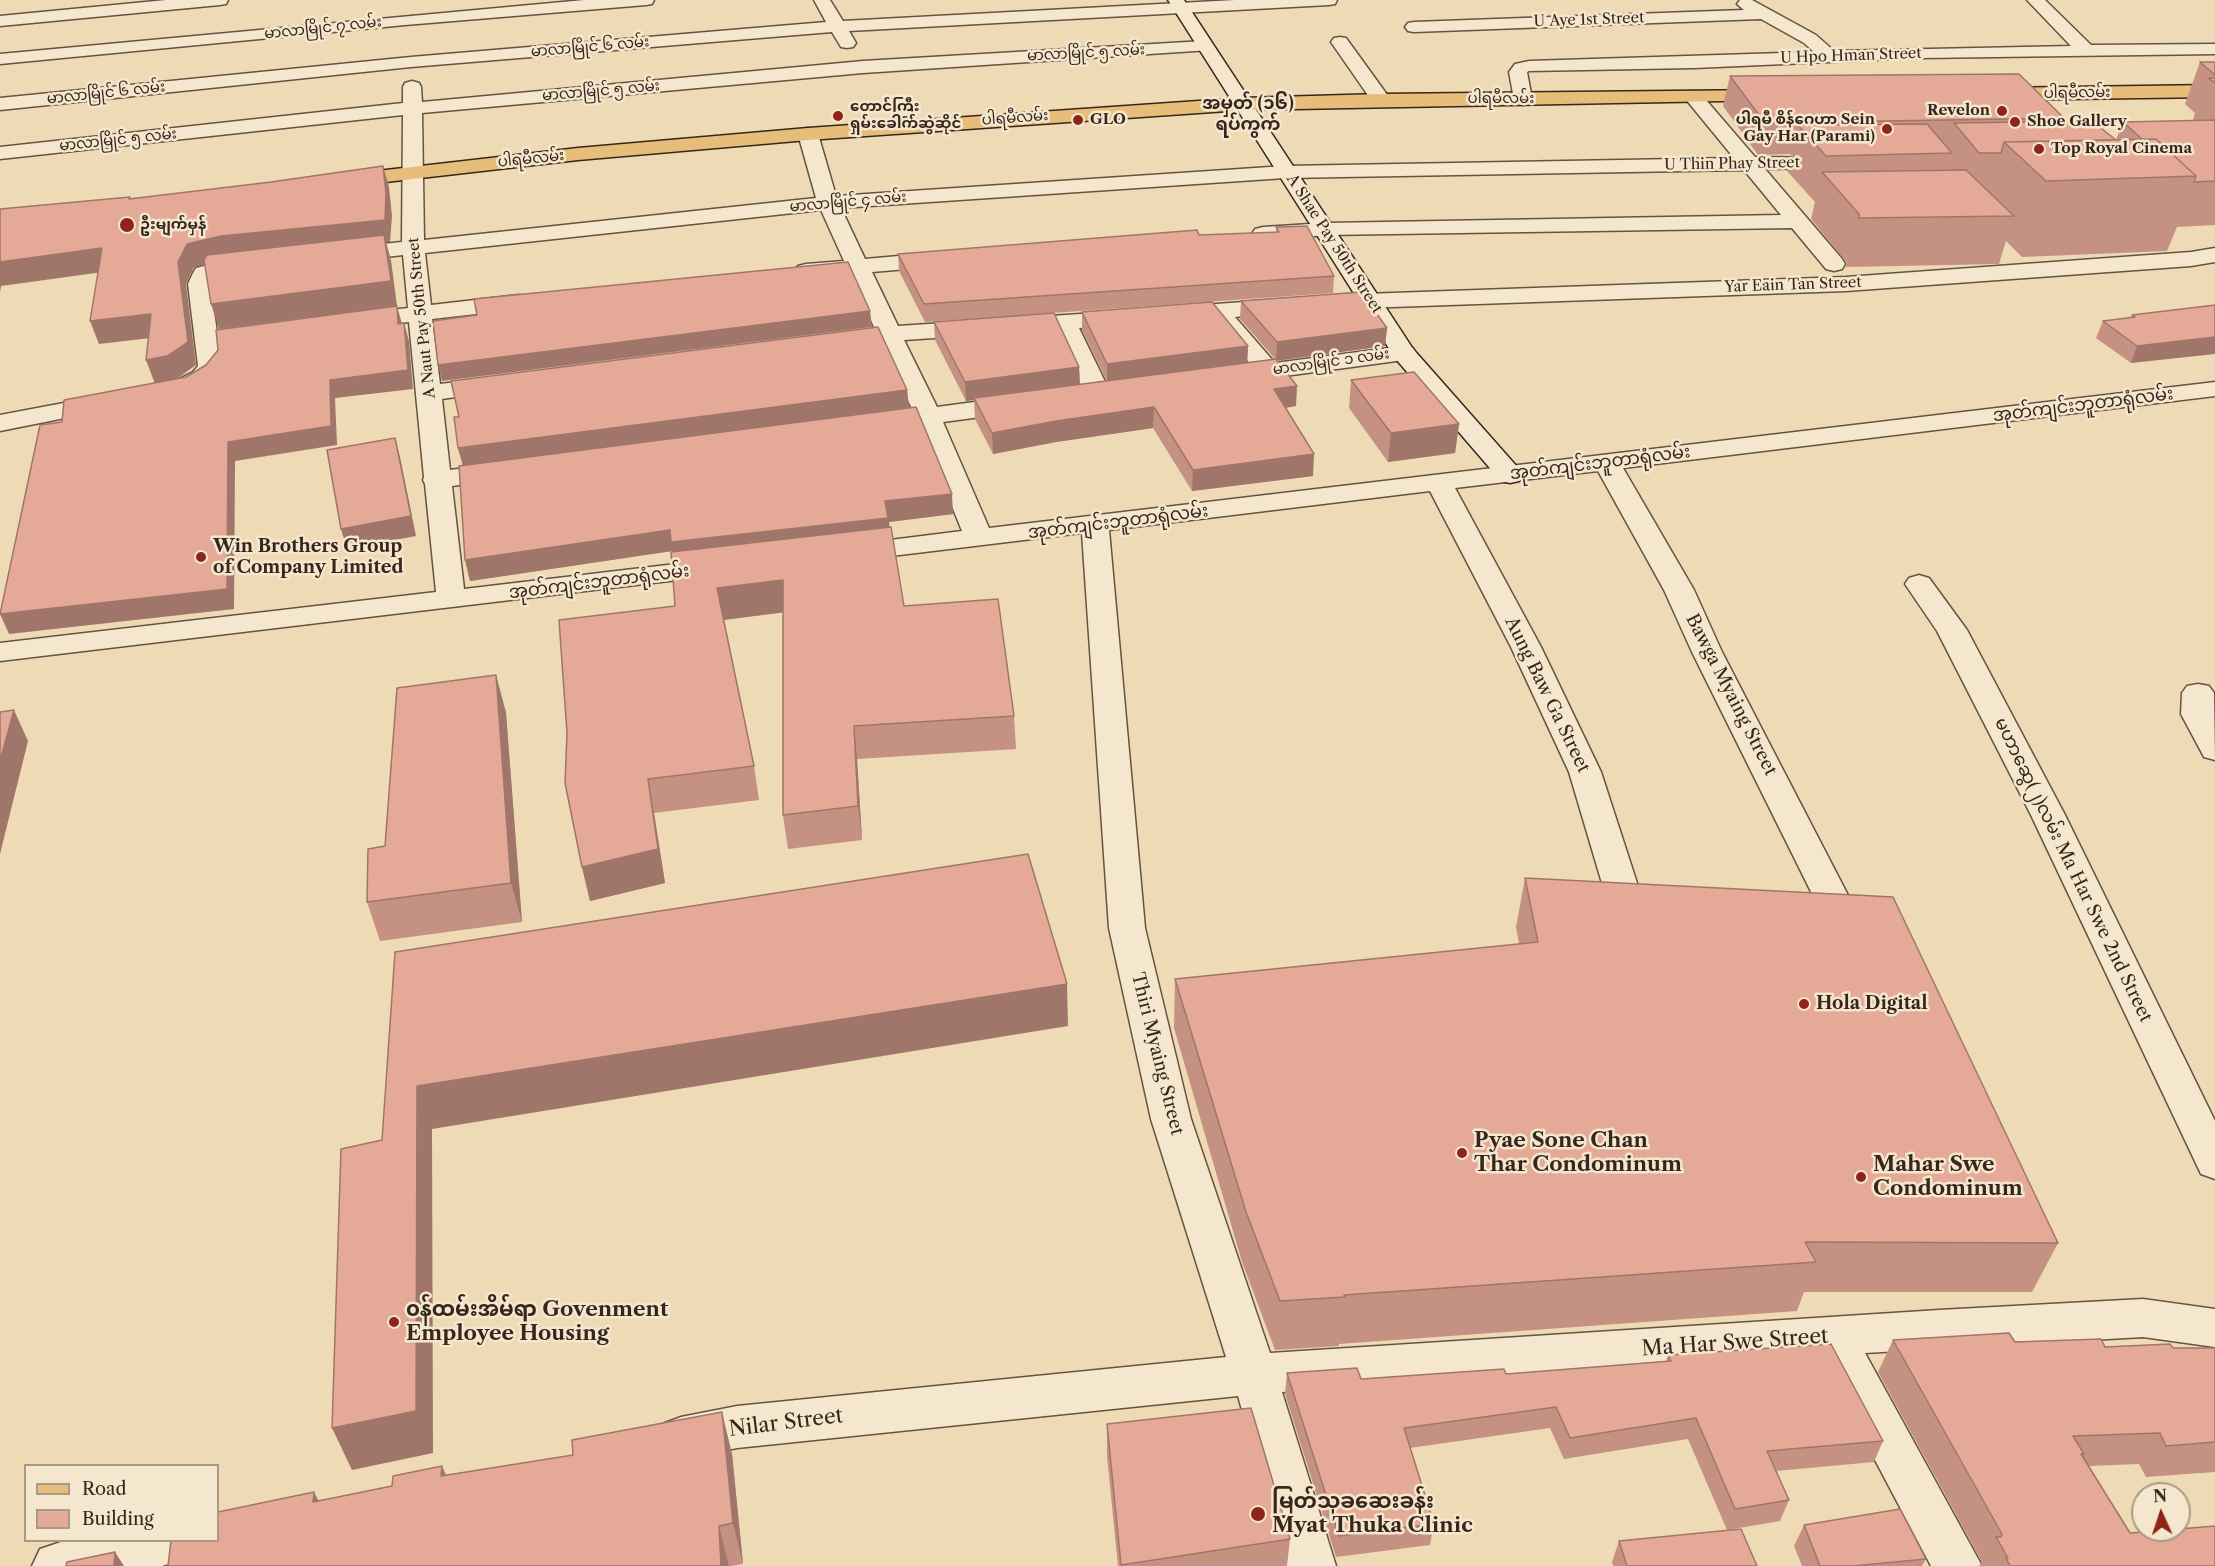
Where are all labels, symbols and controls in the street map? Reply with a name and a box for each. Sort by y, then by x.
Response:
street label: U Aye 1st Street [1533,9,1645,31]
street label: မာလာမြိုင် ၇ လမ်း [263,13,383,43]
street label: မာလာမြိုင် ၆ လမ်း [530,33,650,61]
street label: မာလာမြိုင် ၅ လမ်း [1026,41,1146,65]
street label: U Hpo Hman Street [1780,45,1922,67]
street label: မာလာမြိုင် ၅ လမ်း [541,77,661,105]
street label: မာလာမြိုင် ၆ လမ်း [46,78,166,108]
street label: ပါရမီလမ်း [2043,83,2111,103]
street label: ပါရမီလမ်း [1468,90,1534,108]
district label: အမှတ် (၁၆) ရပ်ကွက် [1202,93,1294,136]
place label: တောင်ကြီး ရှမ်းခေါက်ဆွဲဆိုင် [850,98,961,133]
place label: Revelon [1927,102,1990,120]
marker: Revelon [1995,104,2009,118]
street label: ပါရမီလမ်း [981,107,1049,129]
marker: တောင်ကြီး ရှမ်းခေါက်ဆွဲဆိုင် [831,109,845,123]
place label: GLO [1090,111,1126,129]
place label: ပါရမီ စိန်ဂေဟာ Sein Gay Har (Parami) [1736,111,1875,146]
marker: GLO [1071,113,1085,127]
place label: Shoe Gallery [2027,113,2127,131]
marker: Shoe Gallery [2008,115,2022,129]
marker: ပါရမီ စိန်ဂေဟာ Sein Gay Har (Parami) [1880,122,1894,136]
street label: မာလာမြိုင် ၅ လမ်း [58,125,178,155]
place label: Top Royal Cinema [2051,140,2192,158]
marker: Top Royal Cinema [2032,142,2046,156]
street label: ပါရမီလမ်း [497,147,565,171]
street label: U Thin Phay Street [1664,154,1800,174]
street label: A Shae Pay 50th Street [1282,171,1386,317]
street label: မာလာမြိုင် ၄ လမ်း [789,188,907,216]
marker: ဦးမျက်မှန် [118,216,136,234]
place label: ဦးမျက်မှန် [140,216,206,234]
street label: A Naut Pay 50th Street [405,237,439,399]
street label: Yar Eain Tan Street [1724,274,1862,296]
street label: မာလာမြိုင် ၁ လမ်း [1272,345,1390,379]
street label: အုတ်ကျင်းဘူတာရုံလမ်း [1991,383,2175,427]
street label: အုတ်ကျင်းဘူတာရုံလမ်း [1508,441,1692,485]
street label: အုတ်ကျင်းဘူတာရုံလမ်း [1026,500,1210,544]
place label: Win Brothers Group of Company Limited [213,536,403,578]
marker: Win Brothers Group of Company Limited [194,550,208,564]
street label: အုတ်ကျင်းဘူတာရုံလမ်း [507,560,691,604]
street label: Bawga Myaing Street [1681,611,1781,779]
street label: Aung Baw Ga Street [1500,614,1594,776]
street label: မဟာဆွေ(၂)လမ်း Ma Har Swe 2nd Street [1990,714,2156,1026]
street label: Thiri Myaing Street [1126,970,1188,1138]
place label: Hola Digital [1816,993,1928,1015]
marker: Hola Digital [1797,997,1811,1011]
place label: Pyae Sone Chan Thar Condominum [1474,1128,1682,1178]
marker: Pyae Sone Chan Thar Condominum [1455,1146,1469,1160]
place label: Mahar Swe Condominum [1873,1152,2023,1202]
marker: Mahar Swe Condominum [1854,1170,1868,1184]
place label: ၀န်ထမ်းအိမ်ရာ Govenment Employee Housing [406,1297,668,1347]
marker: ၀န်ထမ်းအိမ်ရာ Govenment Employee Housing [387,1315,401,1329]
street label: Ma Har Swe Street [1641,1324,1829,1362]
street label: Nilar Street [727,1403,845,1443]
legend [24,1464,219,1542]
text: Road [82,1478,127,1500]
north arrow [2131,1482,2191,1542]
text: N [2153,1486,2168,1506]
place label: မြတ်သုခဆေးခန်း Myat Thuka Clinic [1272,1489,1473,1539]
marker: မြတ်သုခဆေးခန်း Myat Thuka Clinic [1249,1505,1267,1523]
text: Building [82,1508,154,1530]

